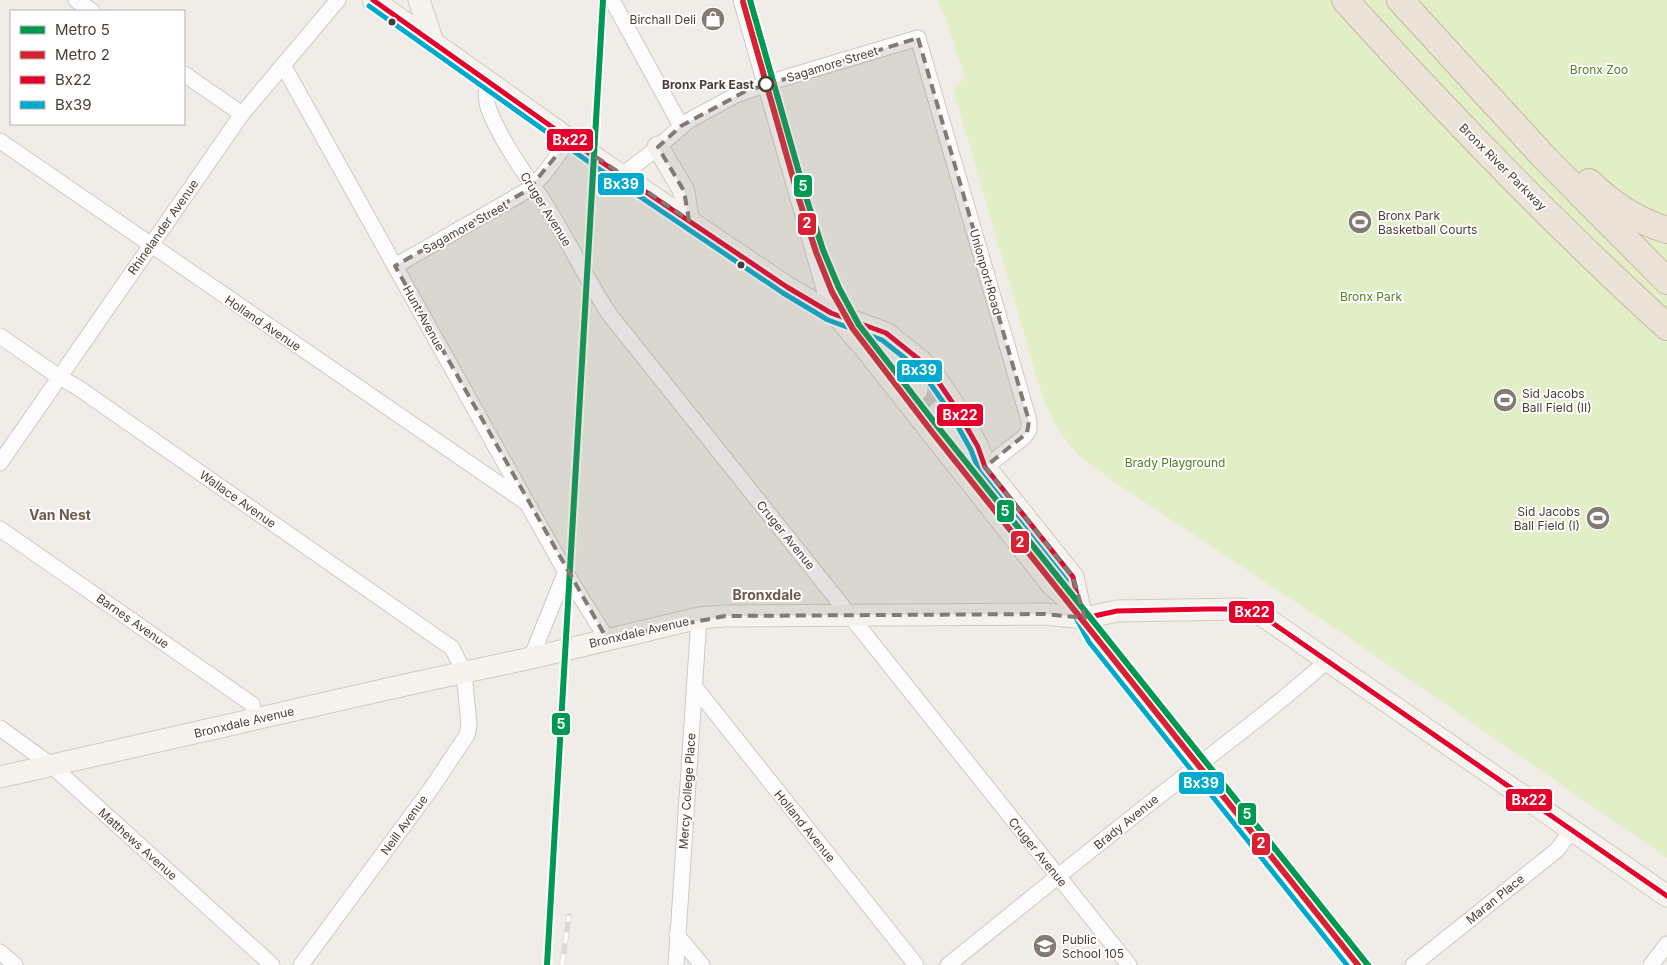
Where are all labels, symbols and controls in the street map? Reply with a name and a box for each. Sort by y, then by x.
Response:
shop icon: Birchall Deli [700,6,726,32]
legend [10,10,185,125]
place label: Birchall Deli [630,12,696,27]
unlabelled marker [387,17,397,27]
text: Metro 5 [55,20,110,39]
street label: Sagamore Street [784,43,880,85]
text: Metro 2 [55,45,110,64]
park label: Bronx Zoo [1570,62,1628,77]
text: Bx22 [55,70,91,89]
marker: Bronx Park East [758,76,774,92]
place label: Bronx Park East [662,77,755,92]
text: Bx39 [55,95,92,114]
street label: Bronx River Parkway [1456,120,1550,214]
line badge: Bx22 [546,128,594,152]
text: Bx22 [552,131,588,148]
street label: Cruger Avenue [517,169,575,249]
line badge: Bx39 [597,172,645,196]
line badge: 5 [793,174,813,198]
text: Bx39 [603,175,639,192]
street label: Rhinelander Avenue [124,176,202,278]
text: 5 [799,177,808,194]
street label: Sagamore Street [420,197,510,257]
place label: Bronx Park Basketball Courts [1378,208,1477,237]
sports icon: Bronx Park Basketball Courts [1347,209,1373,235]
line badge: 2 [797,212,817,236]
text: 2 [803,214,812,231]
street label: Unionport Road [967,227,1005,317]
unlabelled marker [736,260,746,270]
street label: Hunt Avenue [400,283,448,353]
park label: Bronx Park [1340,289,1402,304]
street label: Holland Avenue [222,292,304,354]
line badge: Bx39 [896,359,943,383]
text: Bx39 [901,361,937,378]
place label: Sid Jacobs Ball Field (II) [1522,386,1592,415]
sports icon: Sid Jacobs Ball Field (II) [1492,387,1518,413]
line badge: Bx22 [936,403,984,427]
text: Bx22 [942,406,978,423]
park label: Brady Playground [1125,455,1225,470]
street label: Wallace Avenue [197,467,279,531]
street label: Cruger Avenue [753,497,819,573]
line badge: 5 [996,499,1015,523]
text: 5 [1001,502,1010,519]
place label: Sid Jacobs Ball Field (I) [1514,504,1580,533]
sports icon: Sid Jacobs Ball Field (I) [1585,505,1611,531]
district label: Van Nest [29,506,91,523]
line badge: 2 [1010,530,1030,554]
text: 2 [1016,533,1025,550]
district label: Bronxdale [733,586,801,603]
street label: Barnes Avenue [94,590,172,652]
line badge: Bx22 [1228,600,1275,624]
text: Bx22 [1234,603,1270,620]
street label: Bronxdale Avenue [587,613,691,651]
street label: Bronxdale Avenue [192,703,296,741]
line badge: 5 [551,712,571,736]
text: 5 [557,715,566,732]
street label: Mercy College Place [675,732,699,850]
line badge: Bx39 [1178,771,1225,795]
text: Bx39 [1183,774,1219,791]
street label: Holland Avenue [771,787,839,865]
line badge: Bx22 [1505,788,1553,812]
street label: Brady Avenue [1091,791,1161,853]
text: Bx22 [1511,791,1547,808]
street label: Neill Avenue [377,792,431,858]
line badge: 5 [1237,802,1257,826]
street label: Matthews Avenue [96,805,180,883]
text: 5 [1243,805,1252,822]
street label: Cruger Avenue [1005,814,1071,890]
line badge: 2 [1251,832,1271,856]
text: 2 [1257,834,1266,851]
street label: Maran Place [1463,871,1527,927]
place label: Public School 105 [1062,932,1124,961]
school or university icon: Public School 105 [1032,933,1058,959]

